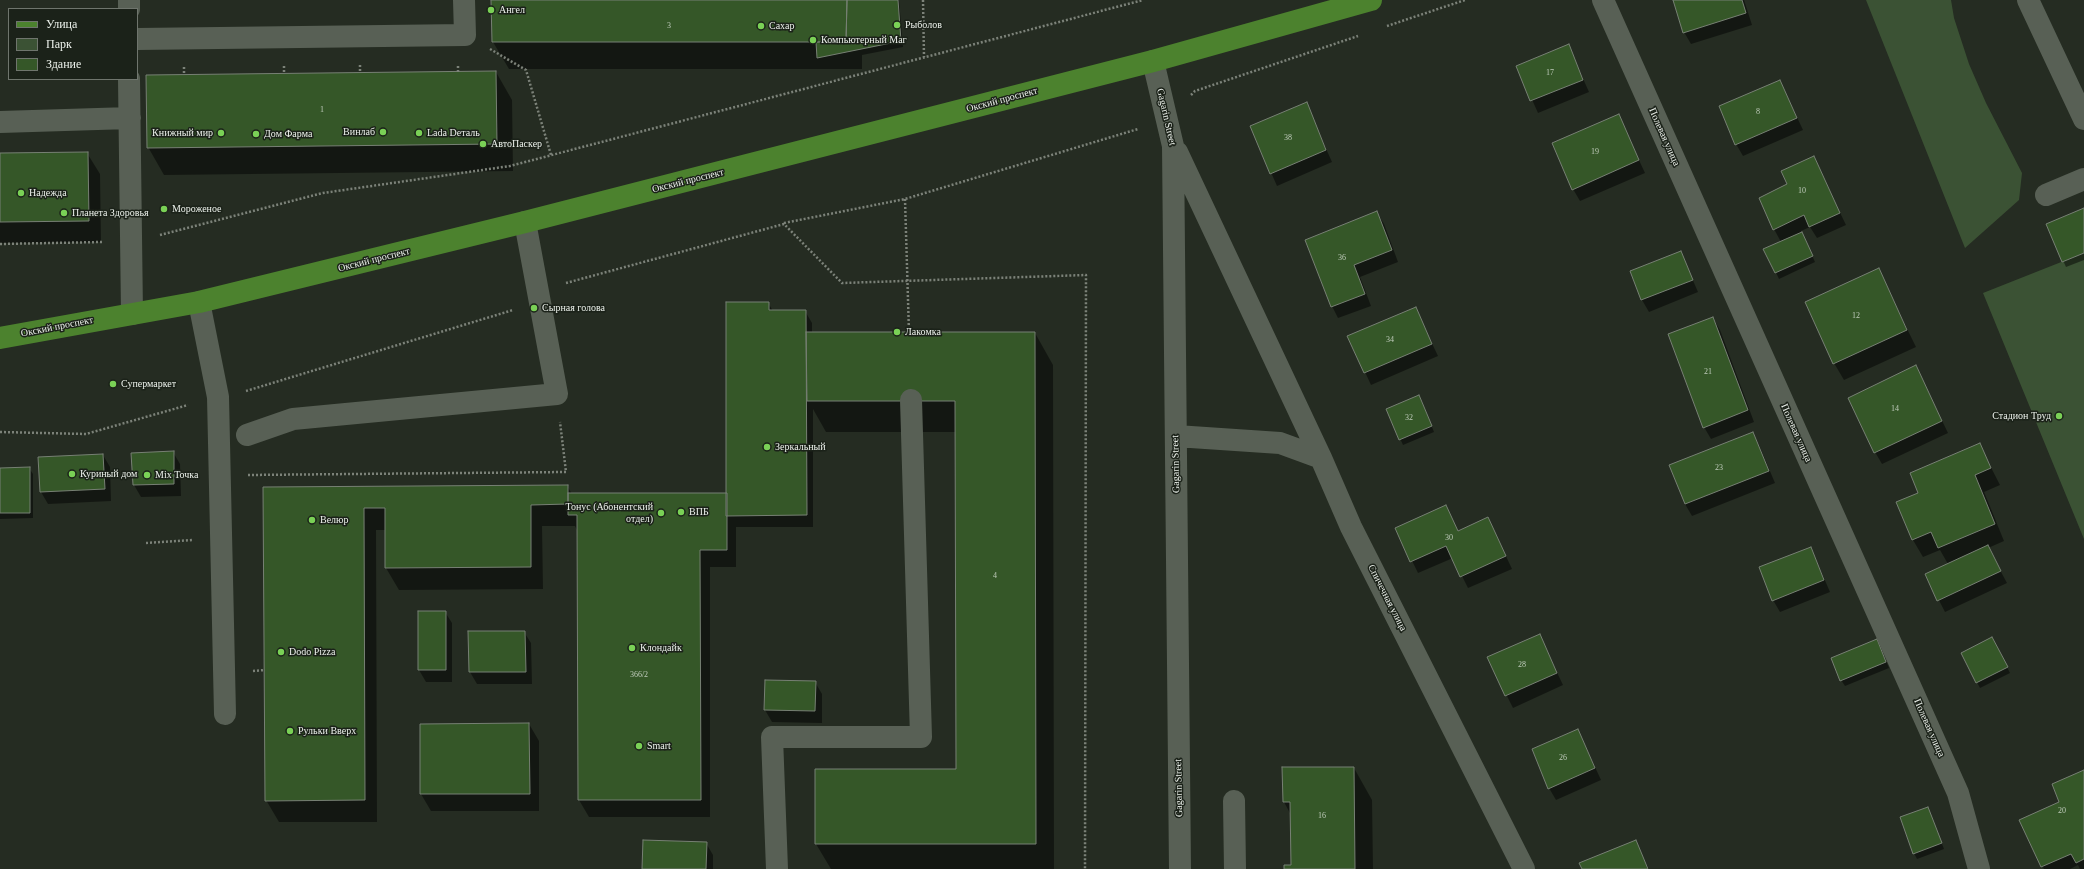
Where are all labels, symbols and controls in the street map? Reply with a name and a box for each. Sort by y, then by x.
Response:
place label: Ангел [499,4,525,16]
marker: Ангел [486,5,496,15]
legend [8,8,138,80]
text: Улица [46,17,77,31]
place label: Рыболов [905,19,942,31]
place label: Сахар [769,20,794,32]
marker: Рыболов [892,20,902,30]
house number: 3 [667,21,671,31]
marker: Сахар [756,21,766,31]
place label: Компьютерный Маг [821,34,907,46]
marker: Компьютерный Маг [808,35,818,45]
text: Парк [46,37,72,51]
text: Здание [46,57,81,71]
house number: 17 [1546,68,1554,78]
street label: Окский проспект [965,85,1039,115]
street label: Gagarin Street [1154,87,1178,147]
house number: 1 [320,105,324,115]
street label: Полевая улица [1646,106,1682,168]
house number: 8 [1756,107,1760,117]
place label: Винлаб [343,126,375,138]
place label: Книжный мир [152,127,213,139]
marker: Винлаб [378,127,388,137]
place label: Lada Dеталь [427,127,480,139]
marker: Книжный мир [216,128,226,138]
place label: Дом Фарма [264,128,312,140]
marker: Lada Dеталь [414,128,424,138]
marker: Дом Фарма [251,129,261,139]
house number: 38 [1284,133,1292,143]
place label: АвтоПаскер [491,138,542,150]
marker: АвтоПаскер [478,139,488,149]
house number: 19 [1591,147,1599,157]
street label: Окский проспект [651,166,725,196]
house number: 10 [1798,186,1806,196]
place label: Надежда [29,187,67,199]
marker: Надежда [16,188,26,198]
place label: Мороженое [172,203,222,215]
marker: Мороженое [159,204,169,214]
place label: Планета Здоровья [72,207,149,219]
marker: Планета Здоровья [59,208,69,218]
street label: Окский проспект [337,245,411,275]
house number: 36 [1338,253,1346,263]
place label: Сырная голова [542,302,605,314]
marker: Сырная голова [529,303,539,313]
house number: 12 [1852,311,1860,321]
street label: Окский проспект [20,314,94,340]
place label: Лакомка [905,326,941,338]
marker: Лакомка [892,327,902,337]
house number: 34 [1386,335,1394,345]
house number: 21 [1704,367,1712,377]
place label: Супермаркет [121,378,176,390]
marker: Супермаркет [108,379,118,389]
street label: Полевая улица [1778,402,1814,464]
house number: 14 [1891,404,1899,414]
place label: Стадион Труд [1992,410,2051,422]
marker: Стадион Труд [2054,411,2064,421]
house number: 32 [1405,413,1413,423]
street label: Gagarin Street [1169,435,1183,493]
place label: Зеркальный [775,441,826,453]
marker: Зеркальный [762,442,772,452]
house number: 23 [1715,463,1723,473]
place label: Куриный дом [80,468,137,480]
marker: Куриный дом [67,469,77,479]
place label: Mix Точка [155,469,198,481]
marker: Mix Точка [142,470,152,480]
place label: Тонус (Абонентский отдел) [566,501,653,524]
place label: ВПБ [689,506,709,518]
marker: ВПБ [676,507,686,517]
marker: Тонус (Абонентский отдел) [656,508,666,518]
place label: Велюр [320,514,349,526]
marker: Велюр [307,515,317,525]
house number: 30 [1445,533,1453,543]
street label: Спичечная улица [1365,563,1409,633]
house number: 4 [993,571,997,581]
place label: Клондайк [640,642,682,654]
marker: Клондайк [627,643,637,653]
place label: Dodo Pizza [289,646,335,658]
marker: Dodo Pizza [276,647,286,657]
house number: 28 [1518,660,1526,670]
house number: 366/2 [630,670,648,680]
street label: Полевая улица [1911,697,1947,759]
place label: Рульки Вверх [298,725,356,737]
marker: Рульки Вверх [285,726,295,736]
place label: Smart [647,740,671,752]
marker: Smart [634,741,644,751]
house number: 26 [1559,753,1567,763]
street label: Gagarin Street [1172,759,1186,817]
house number: 20 [2058,806,2066,816]
house number: 16 [1318,811,1326,821]

